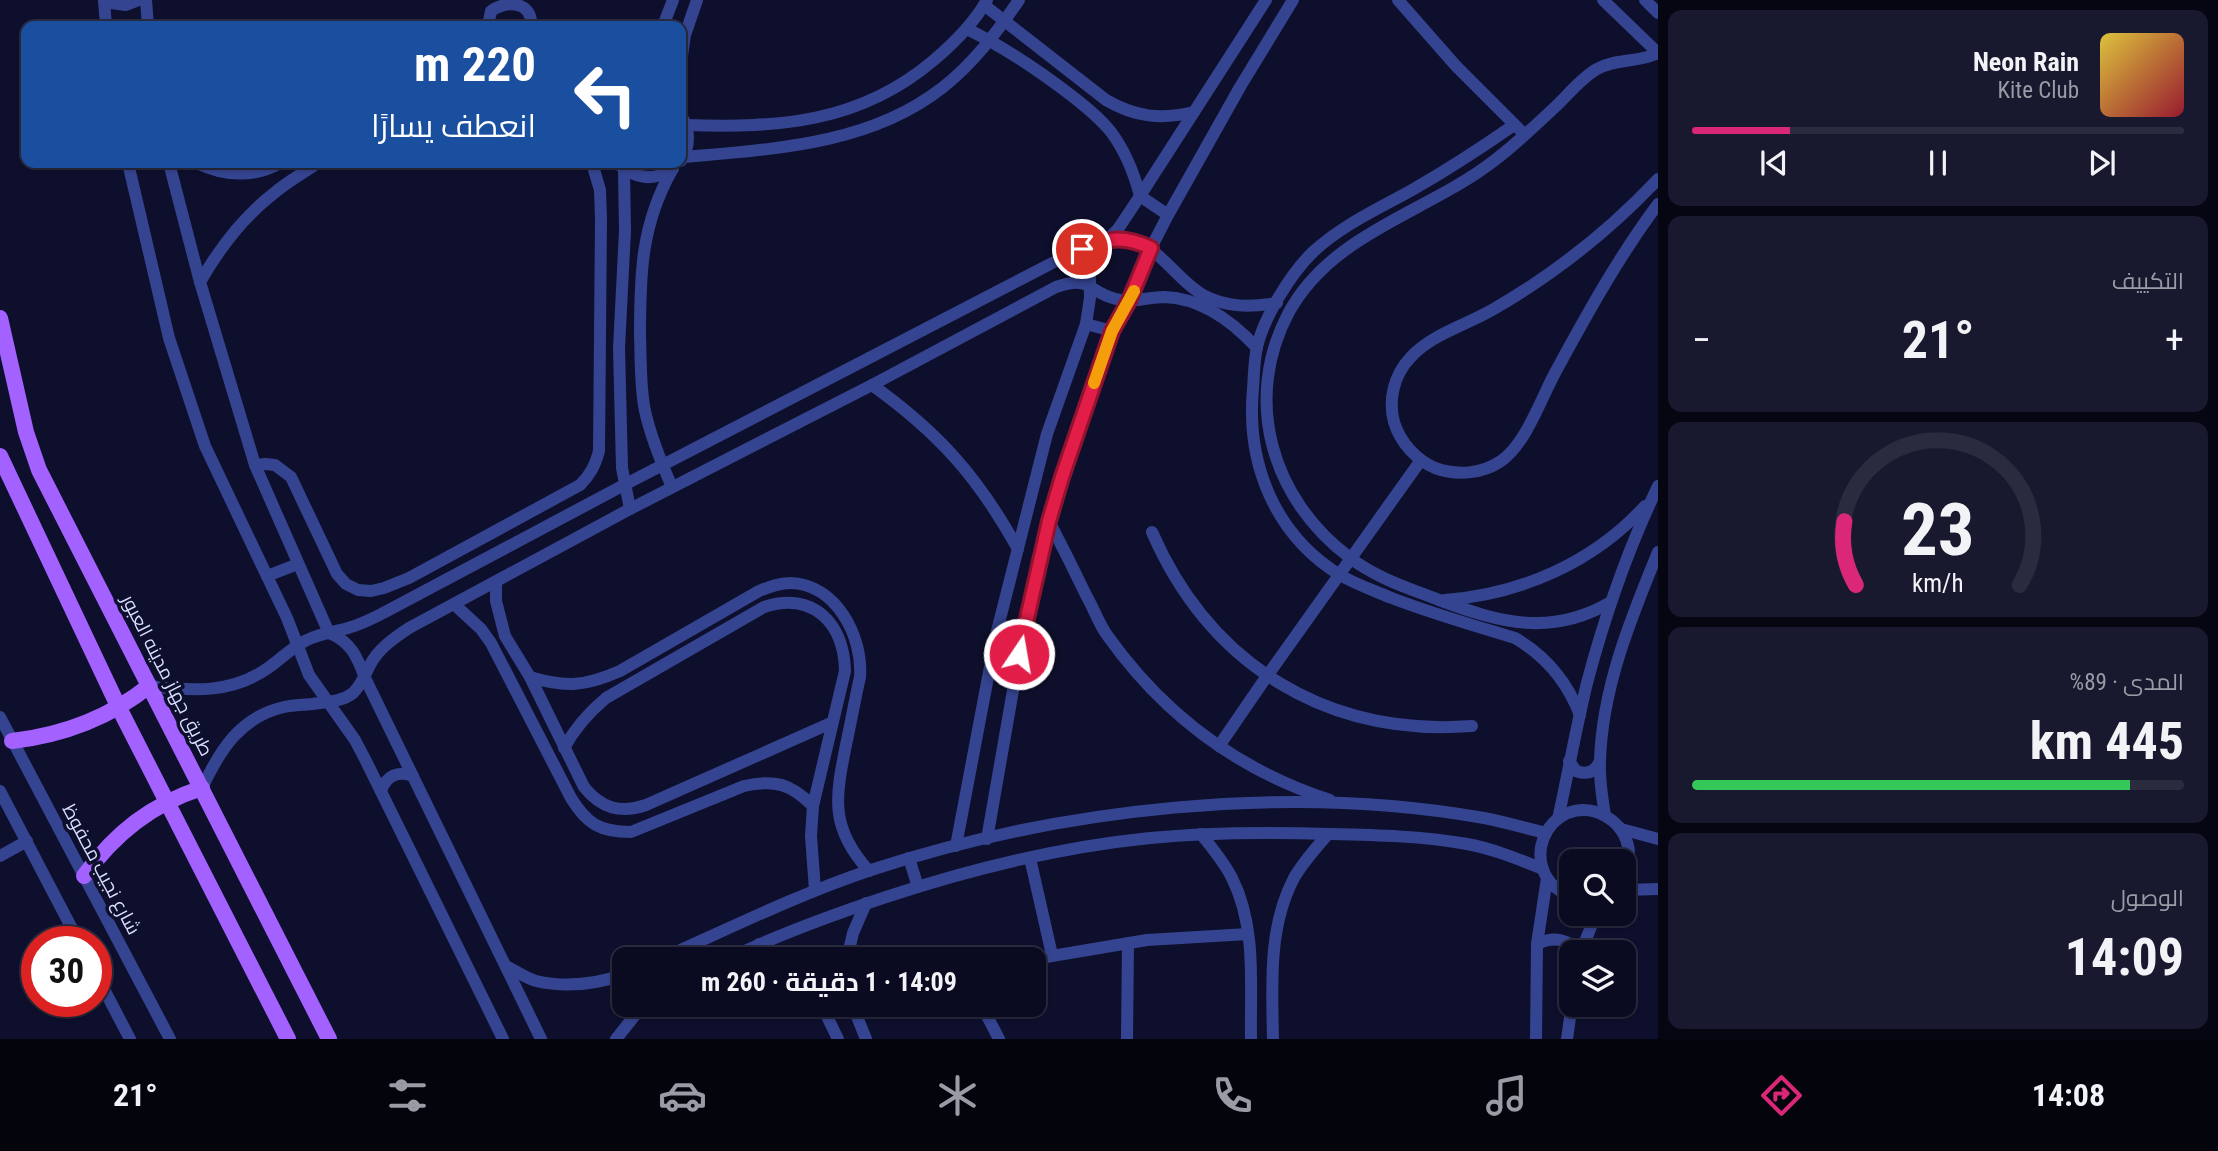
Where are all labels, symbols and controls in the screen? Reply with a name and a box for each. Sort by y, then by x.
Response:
text: 220 m [414,36,536,93]
text: Neon Rain [1973,47,2079,77]
icon: left [560,49,651,140]
text: Kite Club [1998,77,2079,104]
text: انعطف يسارًا [371,107,536,145]
icon: previous [1755,144,1793,182]
icon: pause [1919,144,1957,182]
icon: next [2083,144,2121,182]
pin [1052,219,1112,279]
icon: arrive [1063,230,1101,268]
text: التكييف [2112,268,2184,295]
text: 21° [1902,310,1974,371]
text: − [1692,318,1711,362]
text: + [2165,318,2184,362]
text: 23 [1901,488,1975,574]
text: km/h [1912,569,1964,598]
street label: طريق جهاز مدينه العبور [116,590,218,760]
position arrow [982,617,1056,691]
text: المدى · 89% [2070,669,2184,696]
text: 445 km [2030,711,2184,772]
street label: شارع نجيب محفوظ [56,800,146,939]
map controls [1559,849,1636,1017]
button: search [1559,849,1636,926]
text: الوصول [2111,885,2184,912]
speed limit sign: 30 [21,926,112,1017]
text: 14:09 [2065,927,2184,988]
button: layers [1559,940,1636,1017]
text: 14:09 · 1 دقيقة · 260 m [701,967,957,997]
icon: filters [383,1071,432,1120]
icon: car [658,1071,707,1120]
icon: climate [933,1071,982,1120]
icon: phone [1208,1071,1257,1120]
icon: music [1482,1071,1531,1120]
icon: directions [1757,1071,1806,1120]
text: 21° [113,1076,158,1114]
text: 14:08 [2032,1076,2105,1114]

